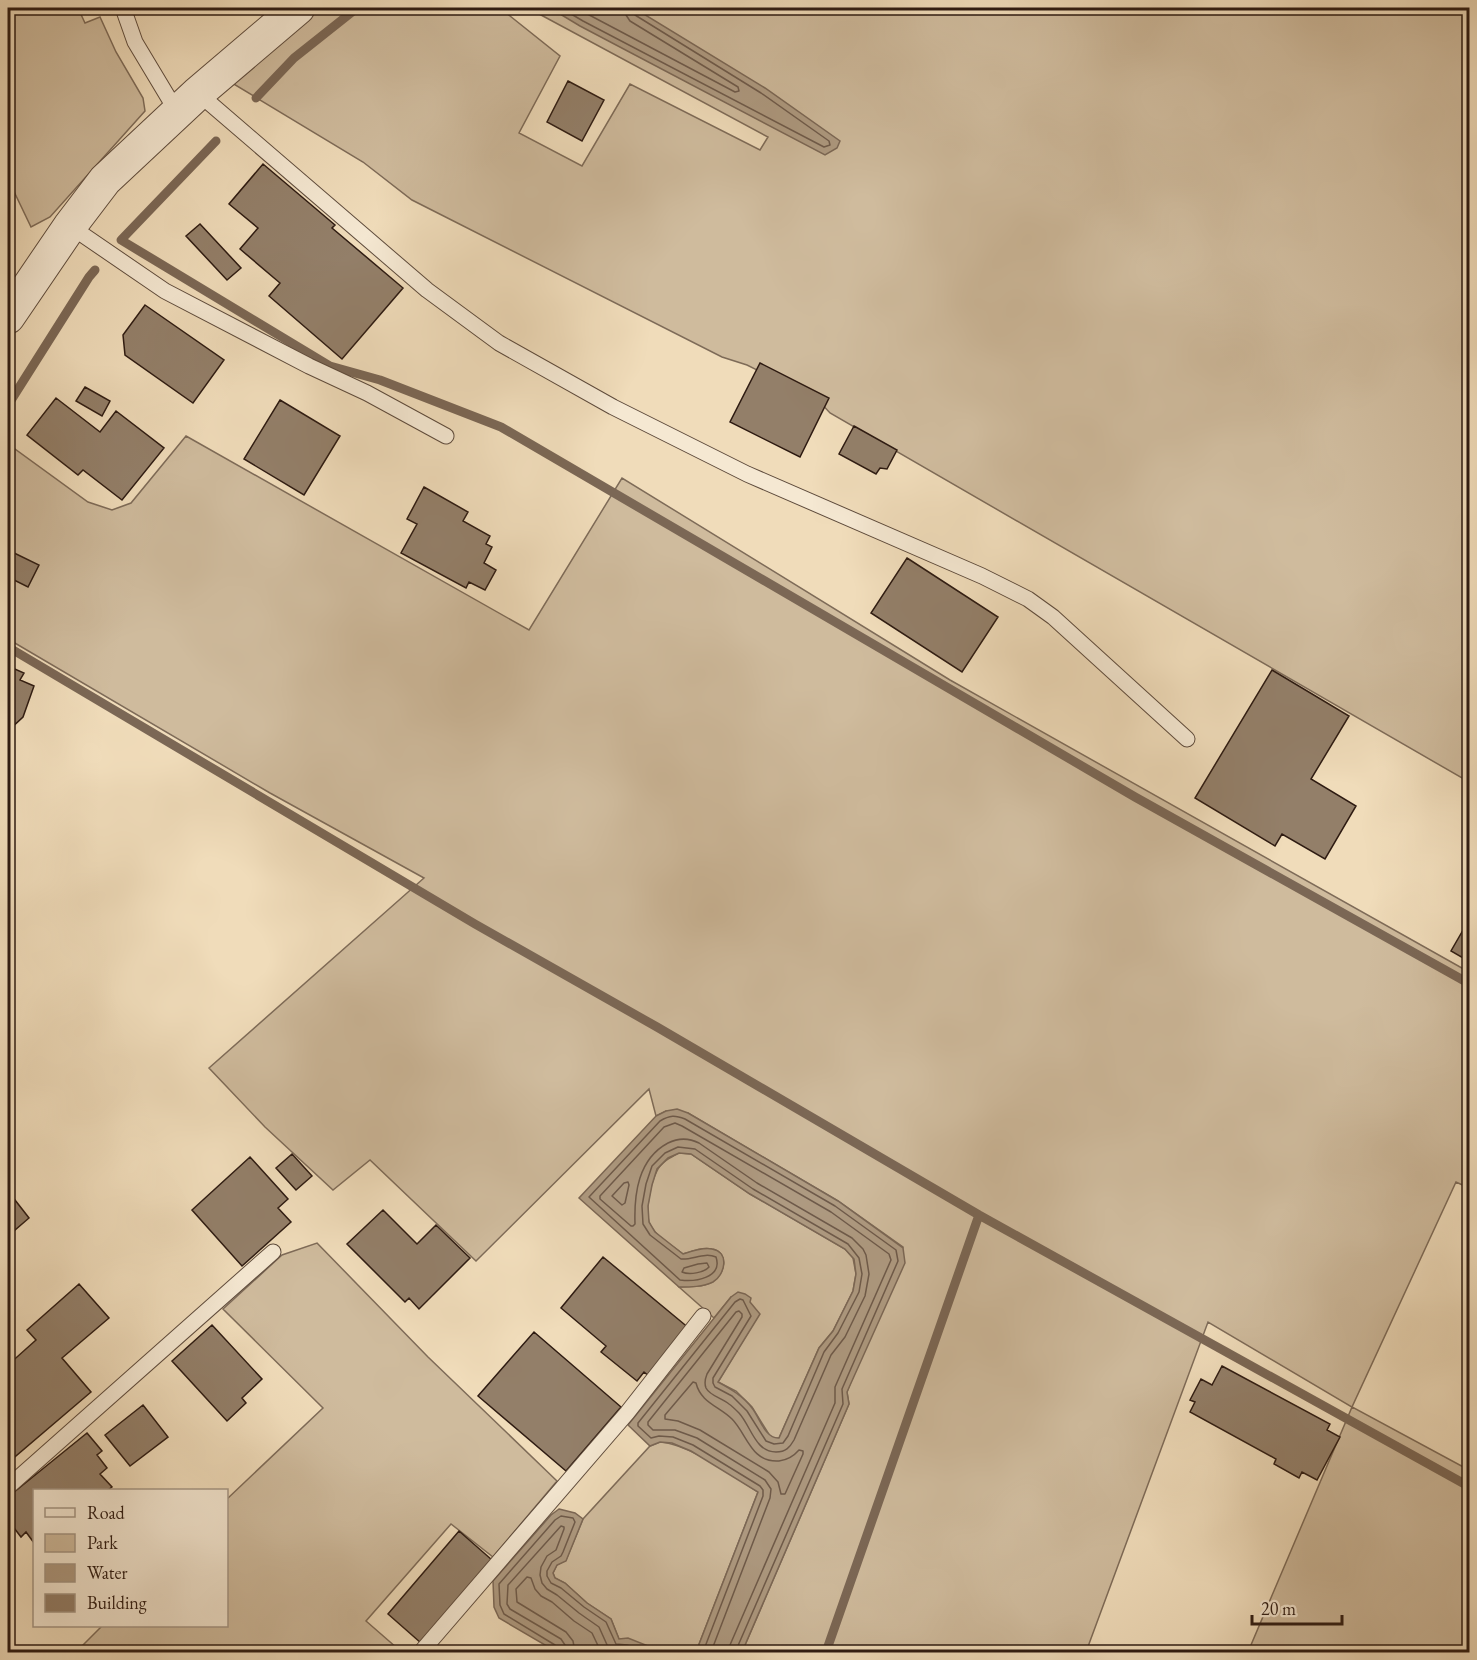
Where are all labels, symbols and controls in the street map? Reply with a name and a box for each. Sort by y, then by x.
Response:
legend [33,1489,228,1627]
text: Road [87,1501,126,1524]
text: Park [87,1531,118,1554]
text: Water [87,1561,128,1584]
scale bar [1252,1588,1342,1626]
text: Building [87,1591,147,1614]
text: 20 m [1261,1597,1296,1620]

